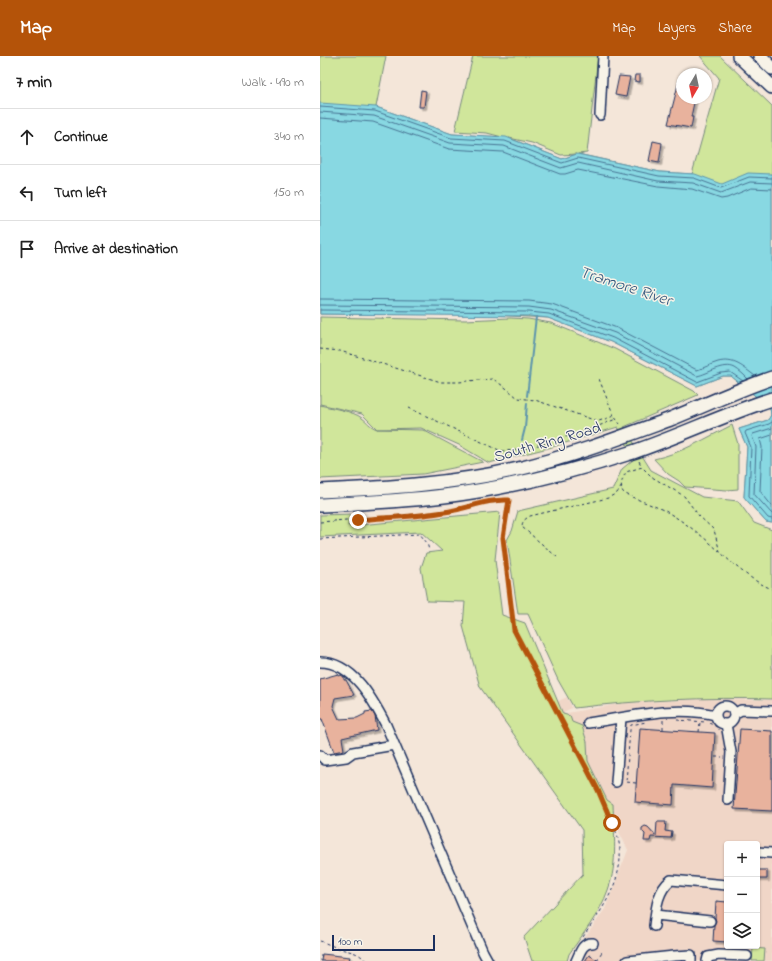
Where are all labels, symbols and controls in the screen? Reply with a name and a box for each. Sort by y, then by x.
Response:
text: Map [20,15,52,42]
text: Map [612,18,636,39]
text: Layers [658,18,696,39]
text: Share [718,18,752,39]
north arrow [676,68,712,104]
text: 7 min [16,70,52,95]
text: Walk · 490 m [242,73,304,92]
icon: ahead [16,126,38,148]
text: Continue [54,126,108,148]
text: 340 m [274,127,304,146]
icon: left [16,182,38,204]
text: Turn left [54,182,107,204]
text: 150 m [273,183,304,202]
icon: arrive [16,238,38,260]
text: Arrive at destination [54,238,178,260]
water label: Tramore River [576,260,678,314]
street label: South Ring Road [491,416,604,470]
route end [349,511,367,529]
route start [603,814,621,832]
map controls [724,841,760,949]
button: + [724,841,760,877]
button: − [724,877,760,913]
button: layers [724,913,760,949]
scale bar [332,933,435,952]
text: 100 m [338,934,362,950]

